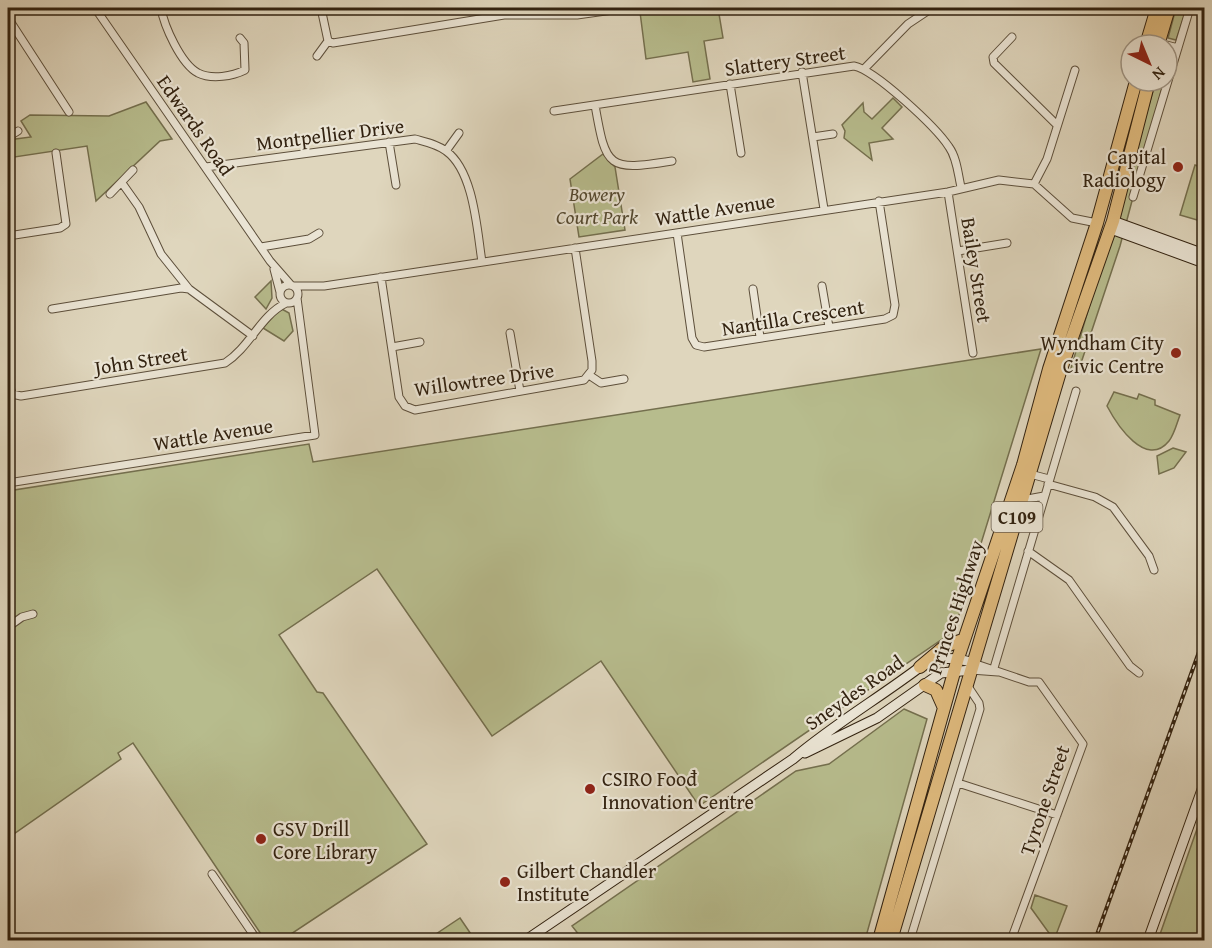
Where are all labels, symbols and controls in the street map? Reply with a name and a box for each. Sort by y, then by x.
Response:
north arrow [1119,33,1179,93]
street label: Slattery Street [723,37,847,83]
text: N [1147,62,1171,87]
street label: Edwards Road [151,69,242,182]
street label: Montpellier Drive [254,111,406,157]
place label: Capital Radiology [1083,142,1166,194]
marker: Capital Radiology [1171,160,1185,174]
park label: Bowery Court Park [556,179,639,231]
street label: Wattle Avenue [653,185,777,233]
street label: Bailey Street [954,215,1000,325]
street label: Nantilla Crescent [720,291,866,343]
place label: Wyndham City Civic Centre [1040,328,1164,380]
street label: John Street [89,338,190,382]
marker: Wyndham City Civic Centre [1169,346,1183,360]
street label: Willowtree Drive [412,355,556,403]
street label: Wattle Avenue [151,410,275,458]
road number: C109 [992,502,1042,532]
street label: Princes Highway [920,536,990,678]
street label: Sneydes Road [799,647,910,737]
street label: Tyrone Street [1012,741,1076,859]
place label: CSIRO Foođ Innovation Centre [602,764,754,816]
marker: CSIRO Foođ Innovation Centre [583,782,597,796]
place label: GSV Drill Core Library [273,814,377,866]
marker: GSV Drill Core Library [254,832,268,846]
place label: Gilbert Chandler Institute [517,856,656,908]
marker: Gilbert Chandler Institute [498,875,512,889]

